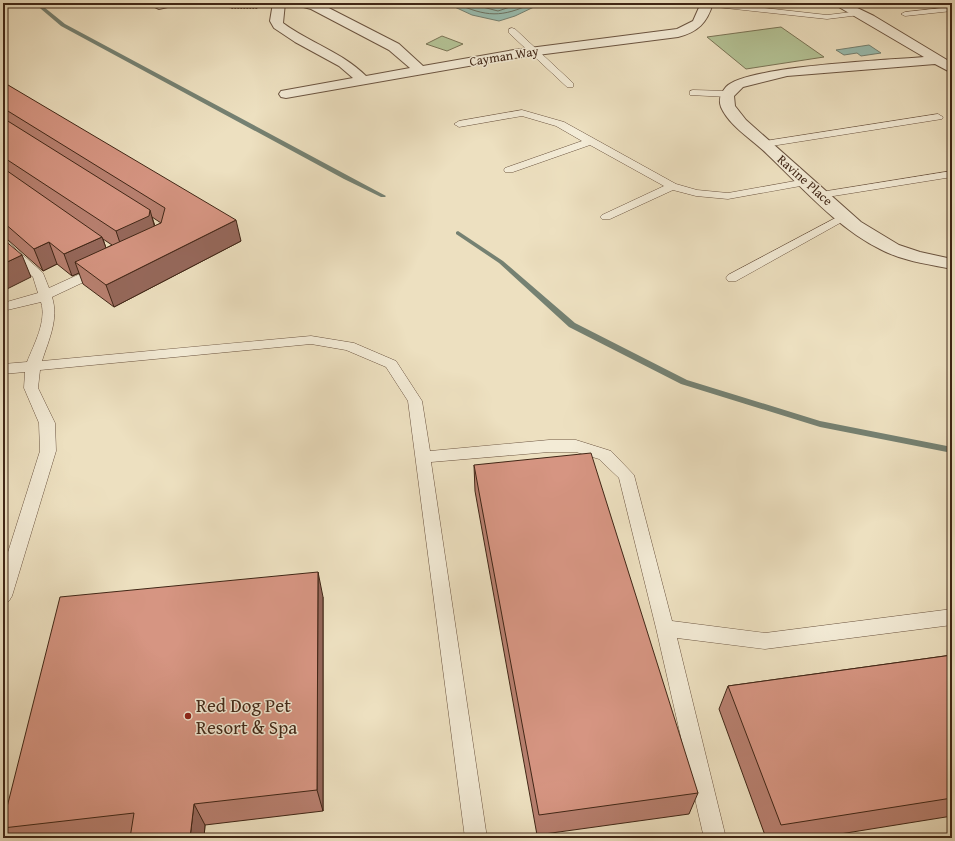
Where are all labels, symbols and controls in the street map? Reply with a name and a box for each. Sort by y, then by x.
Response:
street label: Cayman Way [468,41,540,71]
street label: Ravine Place [773,150,837,210]
place label: Red Dog Pet Resort & Spa [196,691,297,741]
marker: Red Dog Pet Resort & Spa [183,711,193,721]

